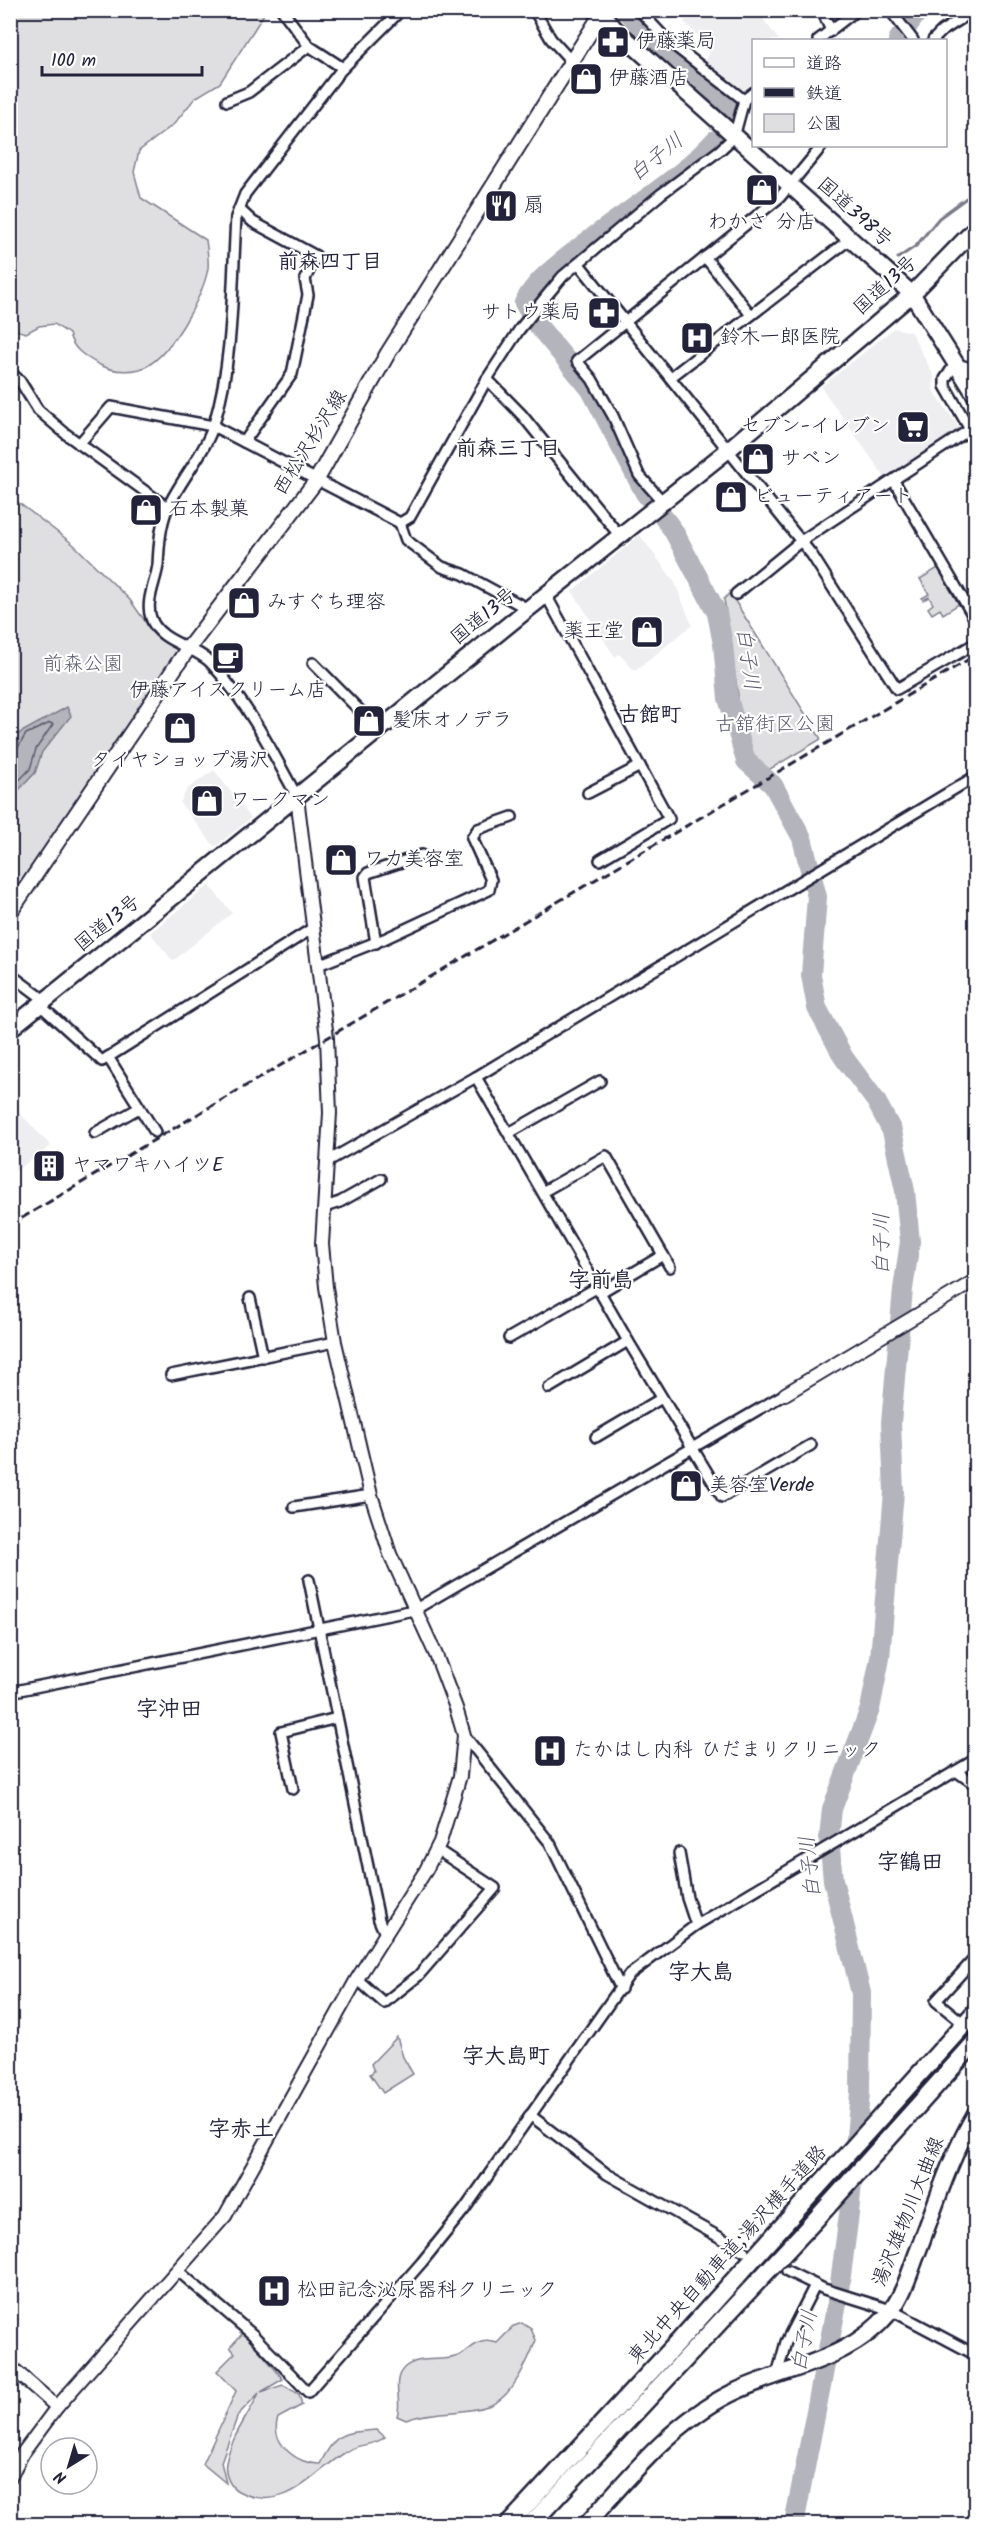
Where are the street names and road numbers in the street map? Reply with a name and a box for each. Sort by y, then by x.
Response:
street label: 国道398号 [809,170,899,256]
street label: 国道13号 [846,248,926,324]
street label: 西松沢杉沢線 [266,384,356,502]
street label: 国道13号 [444,580,524,654]
street label: 国道13号 [68,887,148,961]
street label: 湯沢雄物川大曲線 [864,2132,954,2292]
street label: 東北中央自動車道;湯沢横手道路 [620,2138,836,2372]

